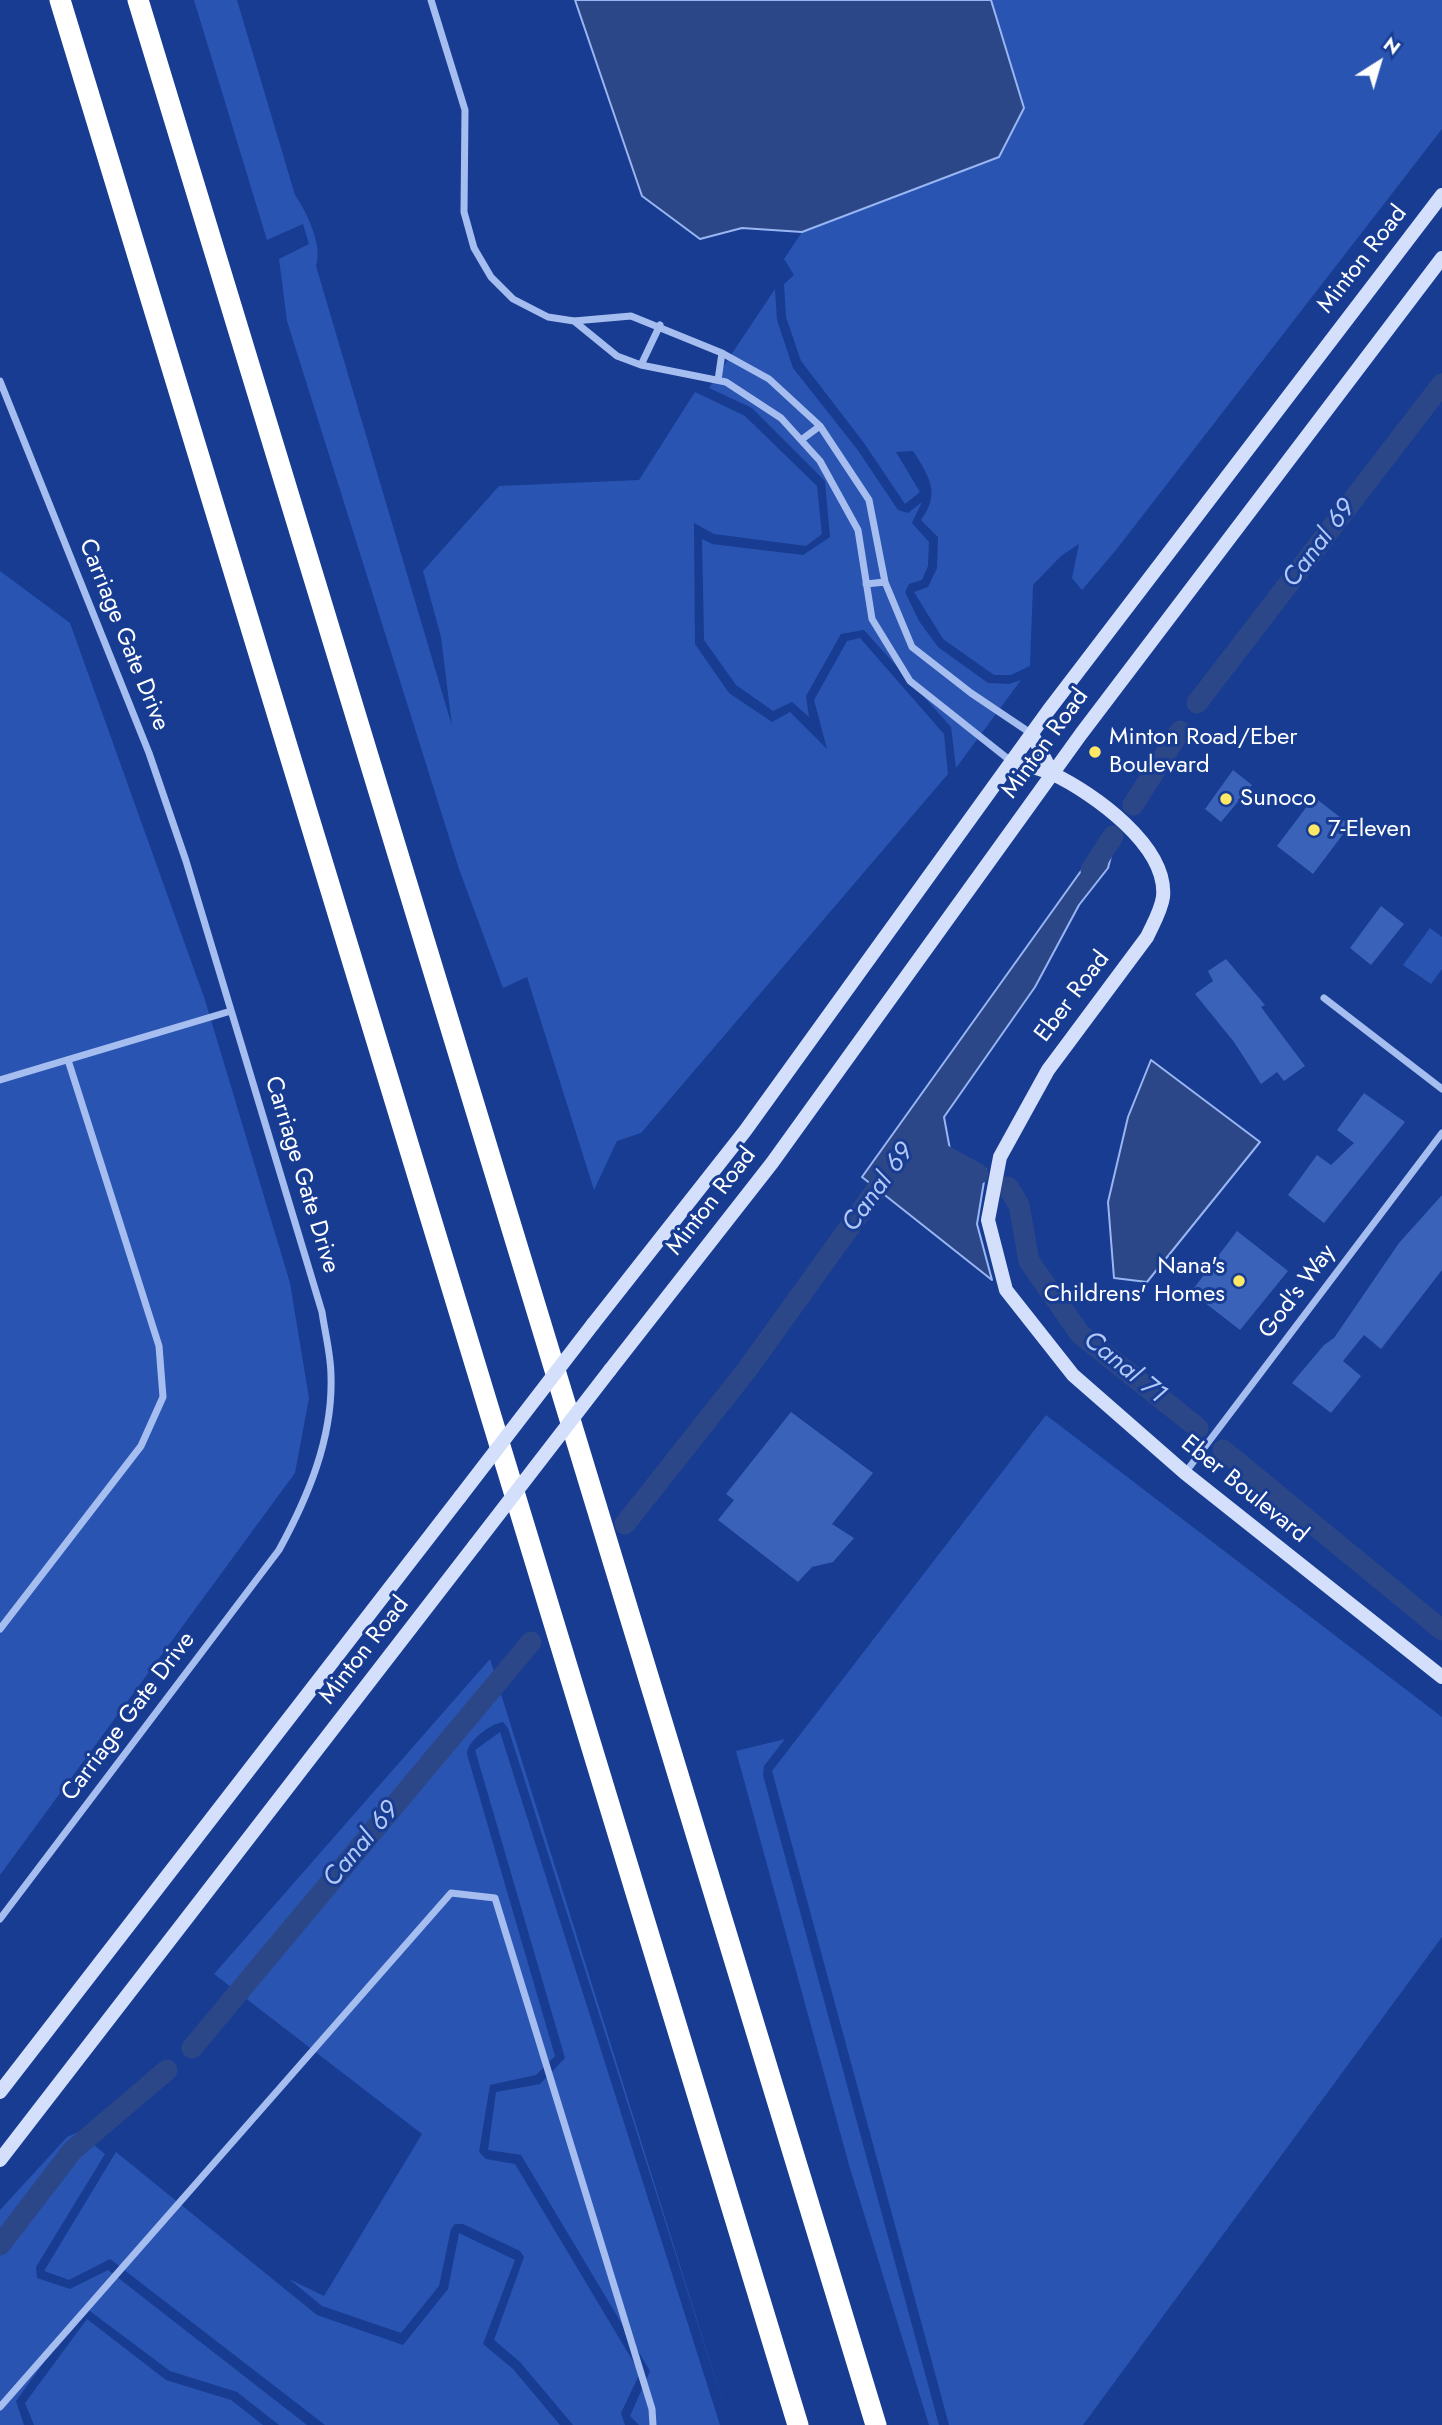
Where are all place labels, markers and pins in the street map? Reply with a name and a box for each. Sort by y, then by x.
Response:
place label: Minton Road/Eber Boulevard [1109,724,1298,780]
marker: Minton Road/Eber Boulevard [1087,744,1103,760]
place label: Sunoco [1240,785,1316,813]
marker: Sunoco [1218,791,1234,807]
place label: 7-Eleven [1328,816,1412,844]
marker: 7-Eleven [1306,822,1322,838]
place label: Nana's Childrens' Homes [1044,1253,1225,1309]
marker: Nana's Childrens' Homes [1231,1273,1247,1289]

